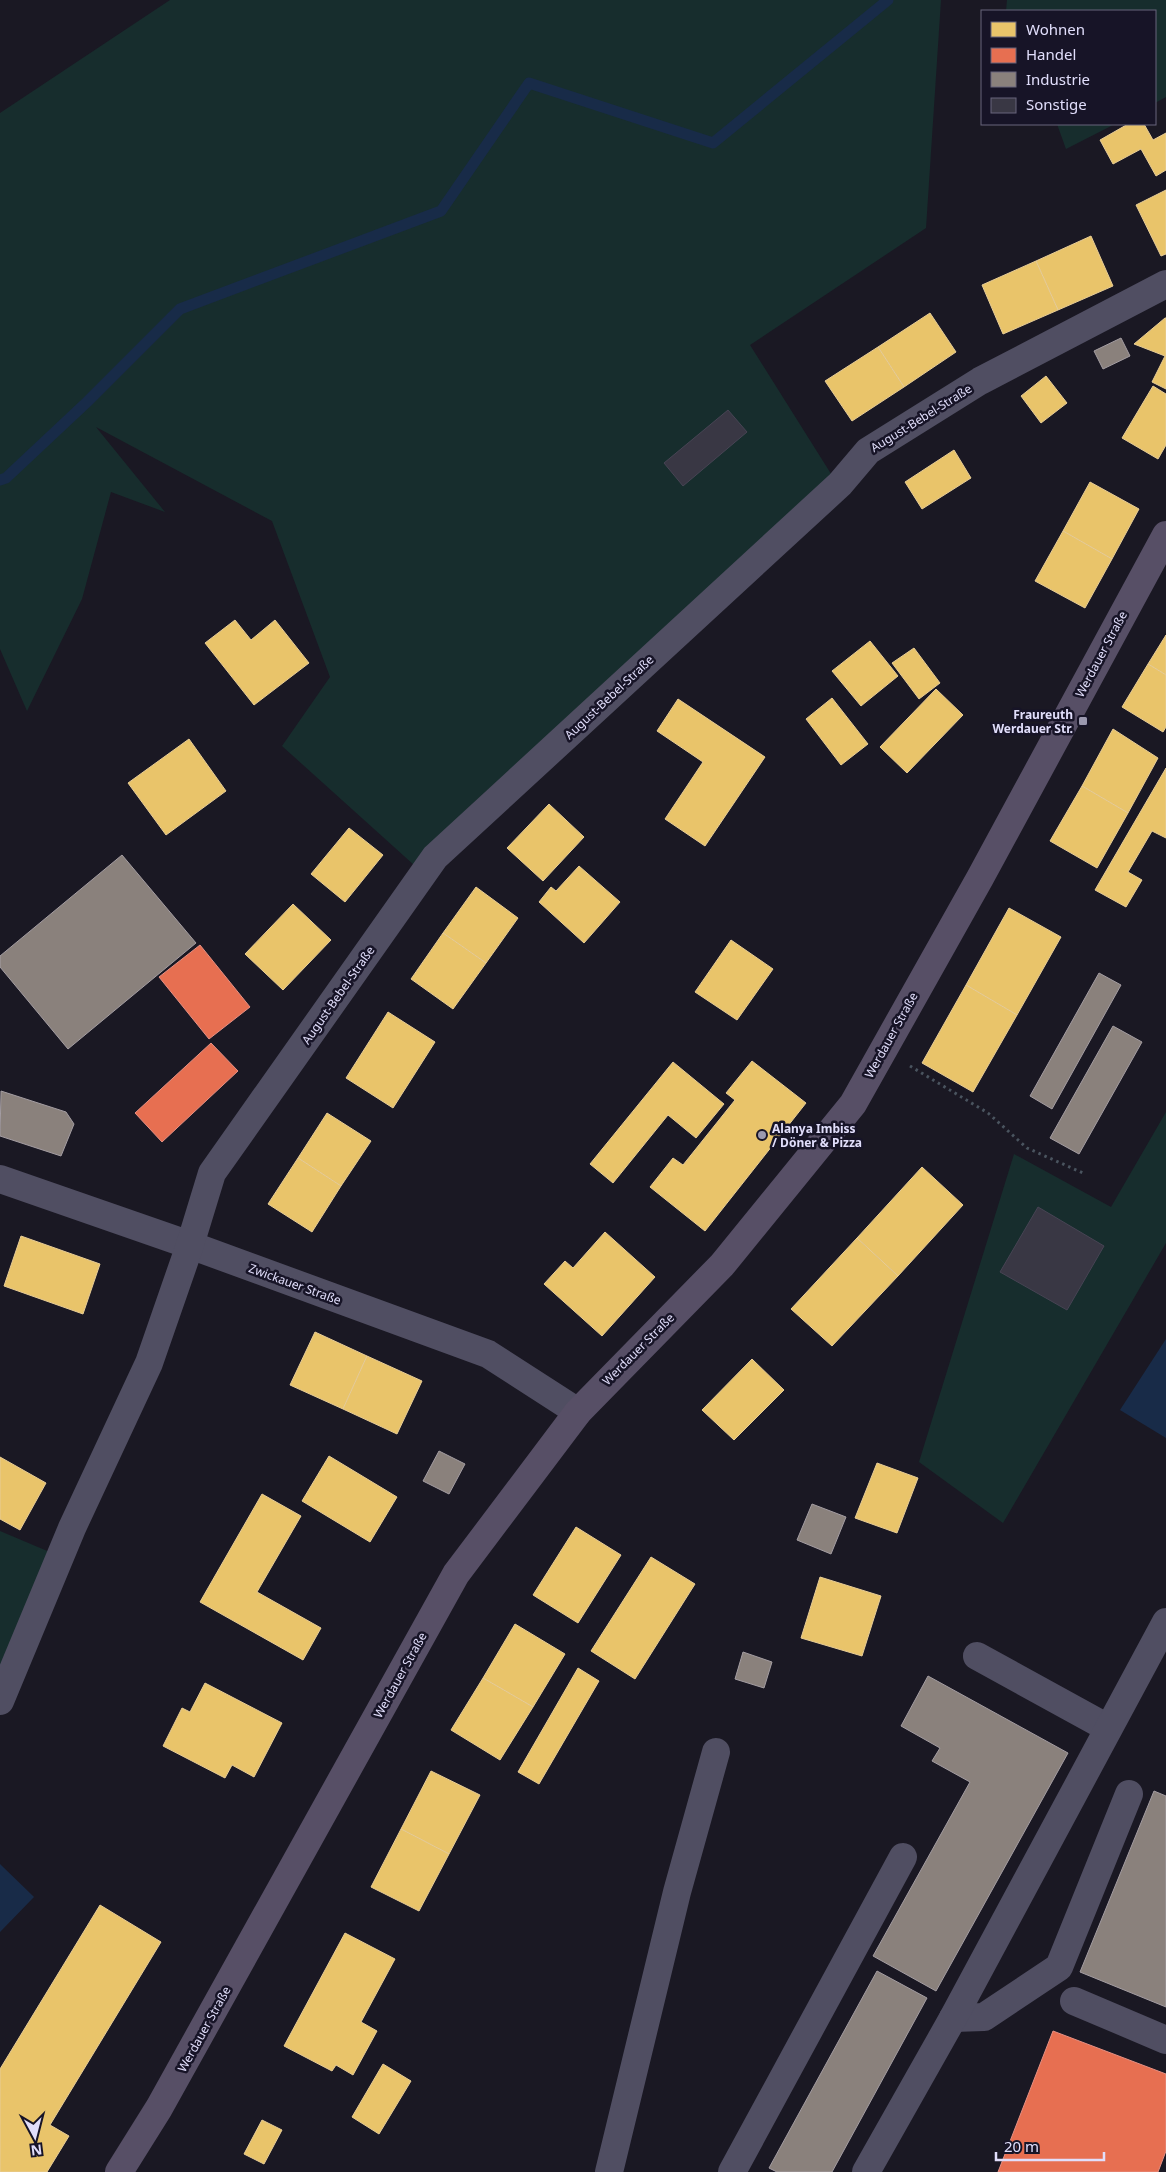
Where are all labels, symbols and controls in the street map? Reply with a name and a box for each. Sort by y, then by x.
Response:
legend [981,10,1156,125]
text: Wohnen [1026,19,1085,39]
text: Handel [1026,44,1076,64]
text: Industrie [1026,69,1090,89]
text: Sonstige [1026,94,1087,114]
street label: August-Bebel-Straße [867,380,975,456]
street label: Werdauer Straße [1071,608,1131,700]
street label: August-Bebel-Straße [561,651,657,743]
place label: Fraureuth Werdauer Str. [992,706,1073,737]
marker: Fraureuth Werdauer Str. [1077,715,1089,727]
street label: August-Bebel-Straße [298,942,378,1047]
street label: Werdauer Straße [860,989,922,1081]
place label: Alanya Imbiss / Döner & Pizza [772,1120,862,1151]
marker: Alanya Imbiss / Döner & Pizza [756,1129,768,1141]
street label: Zwickauer Straße [246,1259,344,1309]
street label: Werdauer Straße [598,1309,678,1389]
street label: Werdauer Straße [369,1629,431,1721]
street label: Werdauer Straße [173,1983,235,2075]
north arrow [10,2112,60,2162]
scale bar [996,2130,1104,2162]
text: 20 m [1004,2136,1039,2156]
text: N [30,2140,43,2161]

